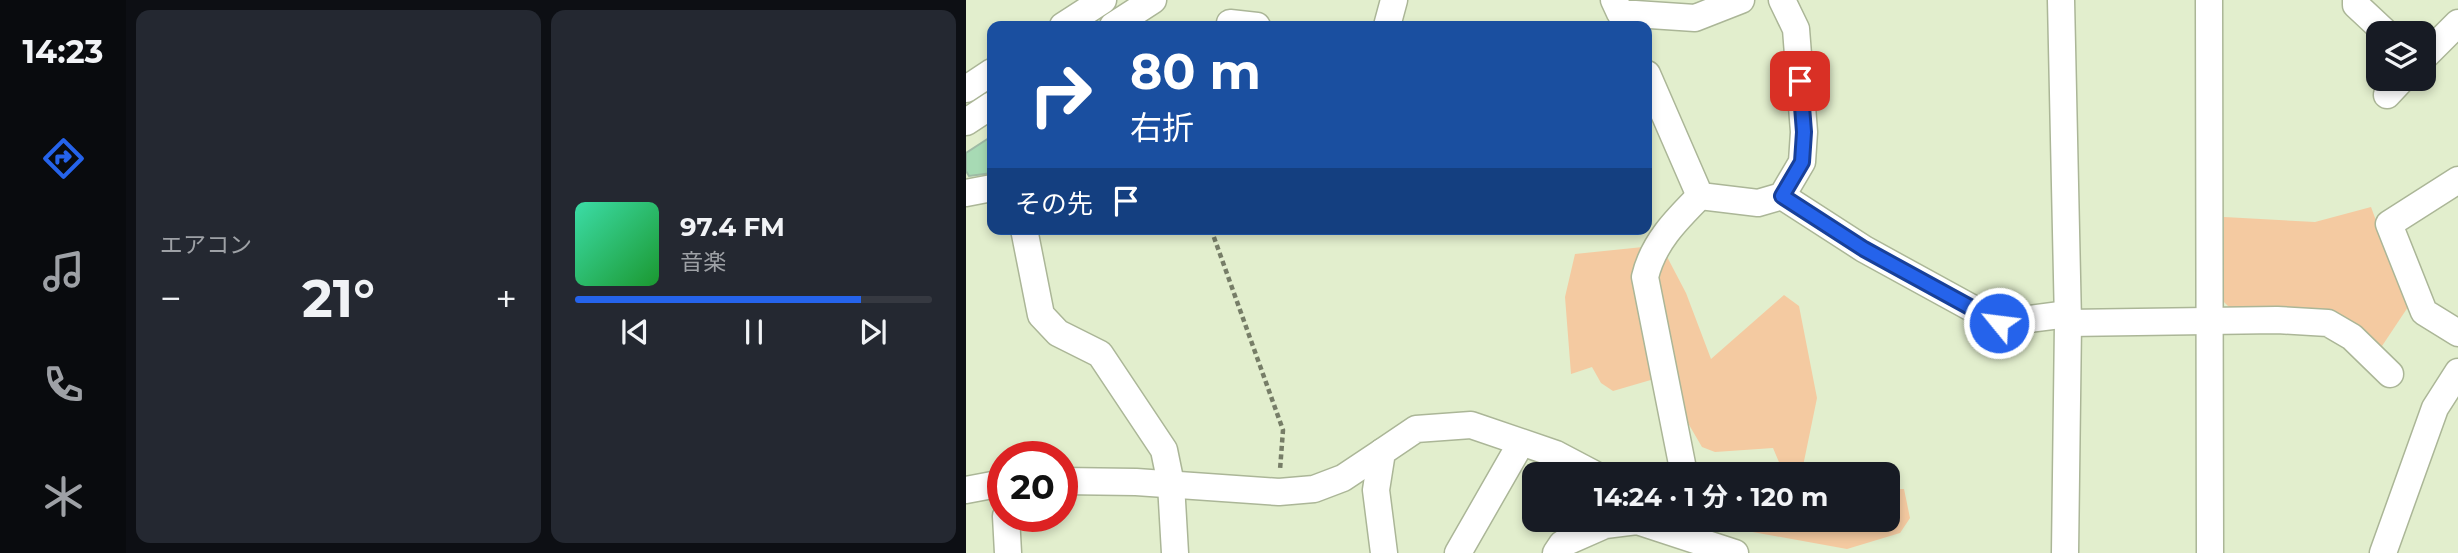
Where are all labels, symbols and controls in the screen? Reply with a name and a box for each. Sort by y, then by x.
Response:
map controls [2366,21,2436,91]
button: layers [2366,21,2436,91]
text: 14:23 [22,32,104,71]
text: 80 m [1130,42,1261,101]
icon: right [1015,49,1106,140]
pin [1770,51,1830,111]
icon: arrive [1781,62,1819,100]
text: 右折 [1130,108,1194,147]
icon: directions [39,134,88,183]
icon: arrive [1107,182,1145,220]
text: その先 [1015,188,1093,220]
text: 97.4 FM [680,211,785,243]
text: エアコン [160,231,252,259]
icon: music [39,247,88,296]
text: 音楽 [680,248,726,276]
text: 21° [302,267,375,330]
text: − [160,275,182,322]
text: + [495,275,517,322]
position arrow [1962,286,2036,360]
icon: previous [616,313,654,351]
icon: pause [735,313,773,351]
icon: next [854,313,892,351]
icon: phone [39,360,88,409]
speed limit sign: 20 [987,441,1078,532]
icon: climate [39,472,88,521]
text: 14:24 · 1 分 · 120 m [1594,481,1828,513]

